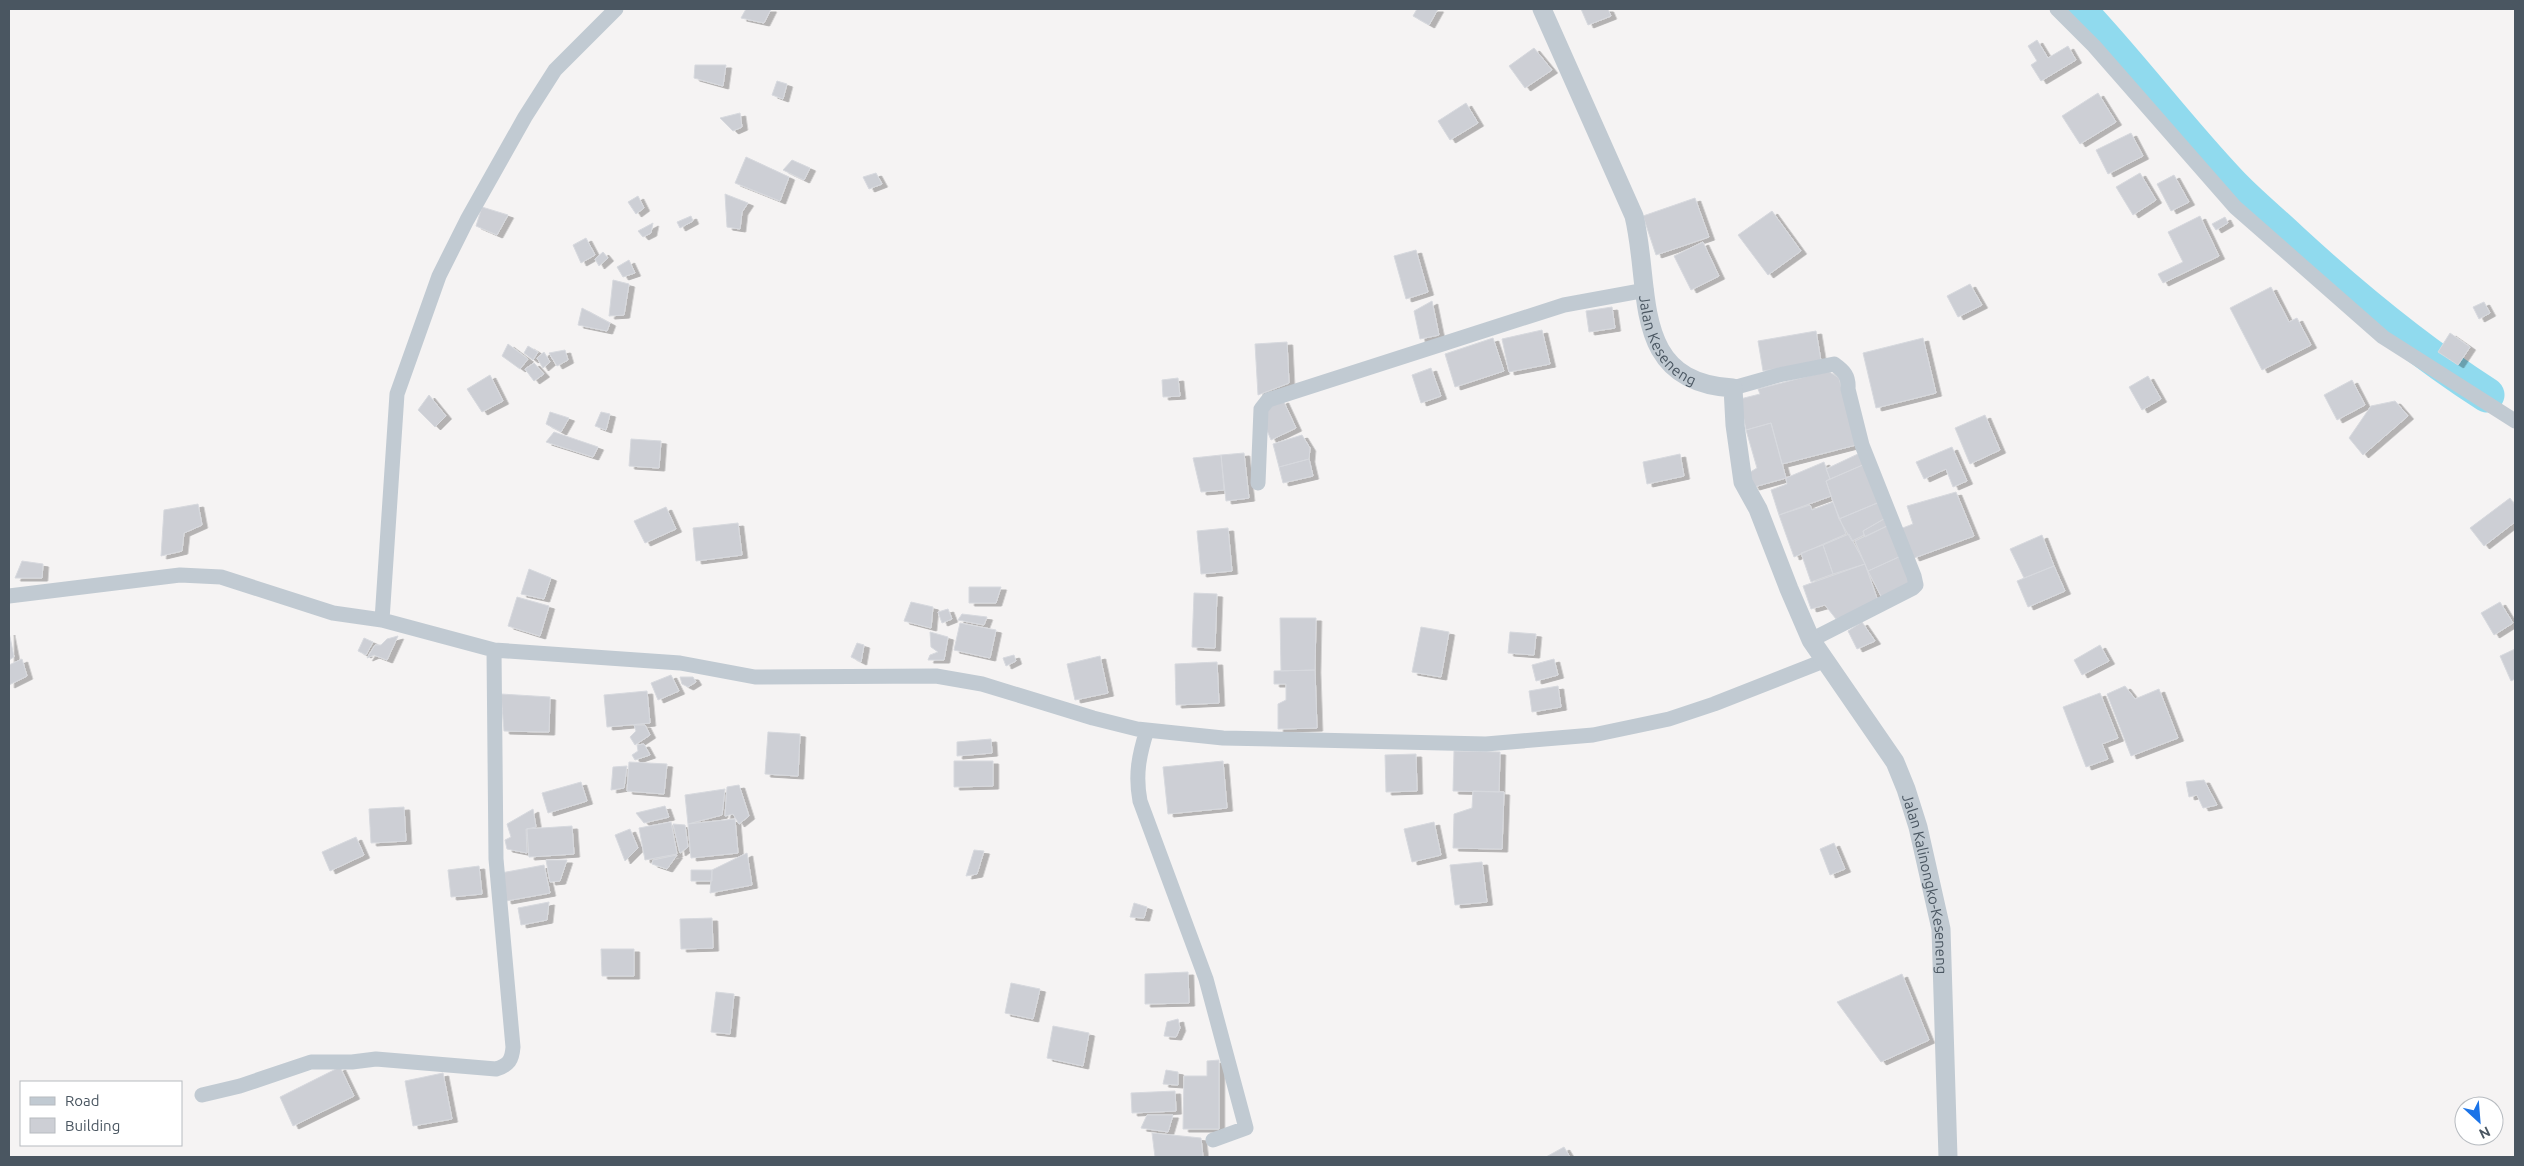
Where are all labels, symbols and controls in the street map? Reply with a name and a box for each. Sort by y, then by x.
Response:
street label: Jalan Keseneng [1637,294,1699,388]
street label: Jalan Kalinongko-Keseneng [1899,791,1951,974]
legend [20,1081,182,1146]
text: Road [65,1092,100,1109]
north arrow [2454,1096,2504,1146]
text: Building [65,1117,120,1134]
text: N [2476,1123,2493,1142]

